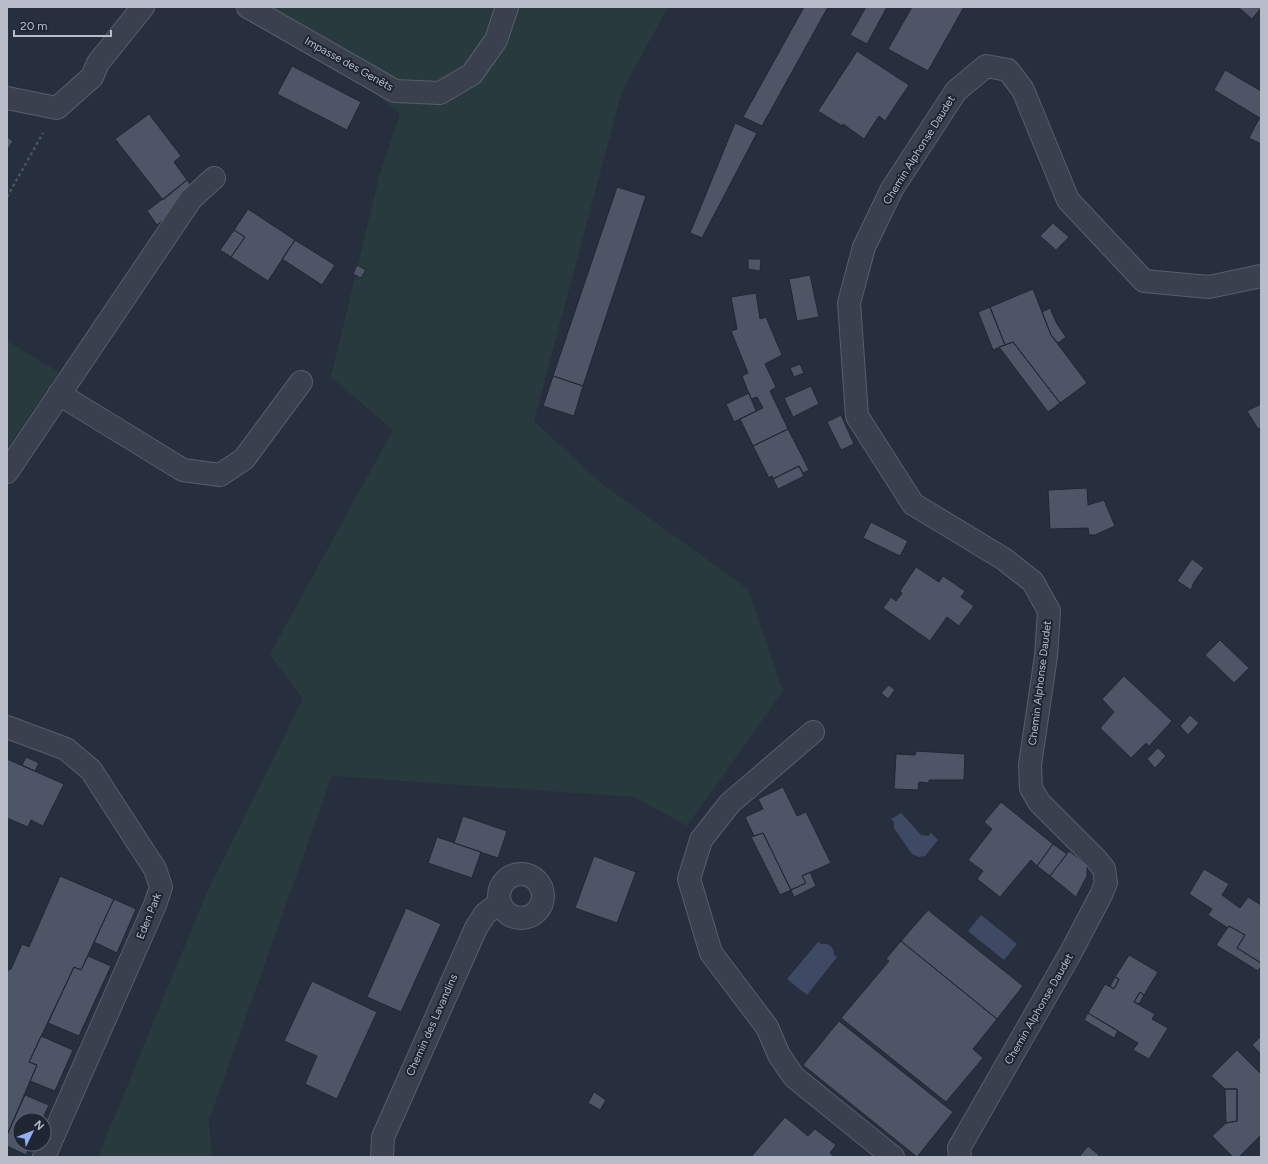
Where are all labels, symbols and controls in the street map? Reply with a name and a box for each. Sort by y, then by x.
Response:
scale bar [14,12,111,38]
text: 20 m [20,19,48,33]
street label: Impasse des Genêts [302,34,396,94]
street label: Chemin Alphonse Daudet [880,93,958,207]
street label: Chemin Alphonse Daudet [1026,620,1054,746]
street label: Eden Park [134,890,164,941]
street label: Chemin Alphonse Daudet [1002,951,1076,1067]
street label: Chemin des Lavandins [404,972,460,1078]
north arrow [12,1112,52,1152]
text: N [31,1118,47,1133]

